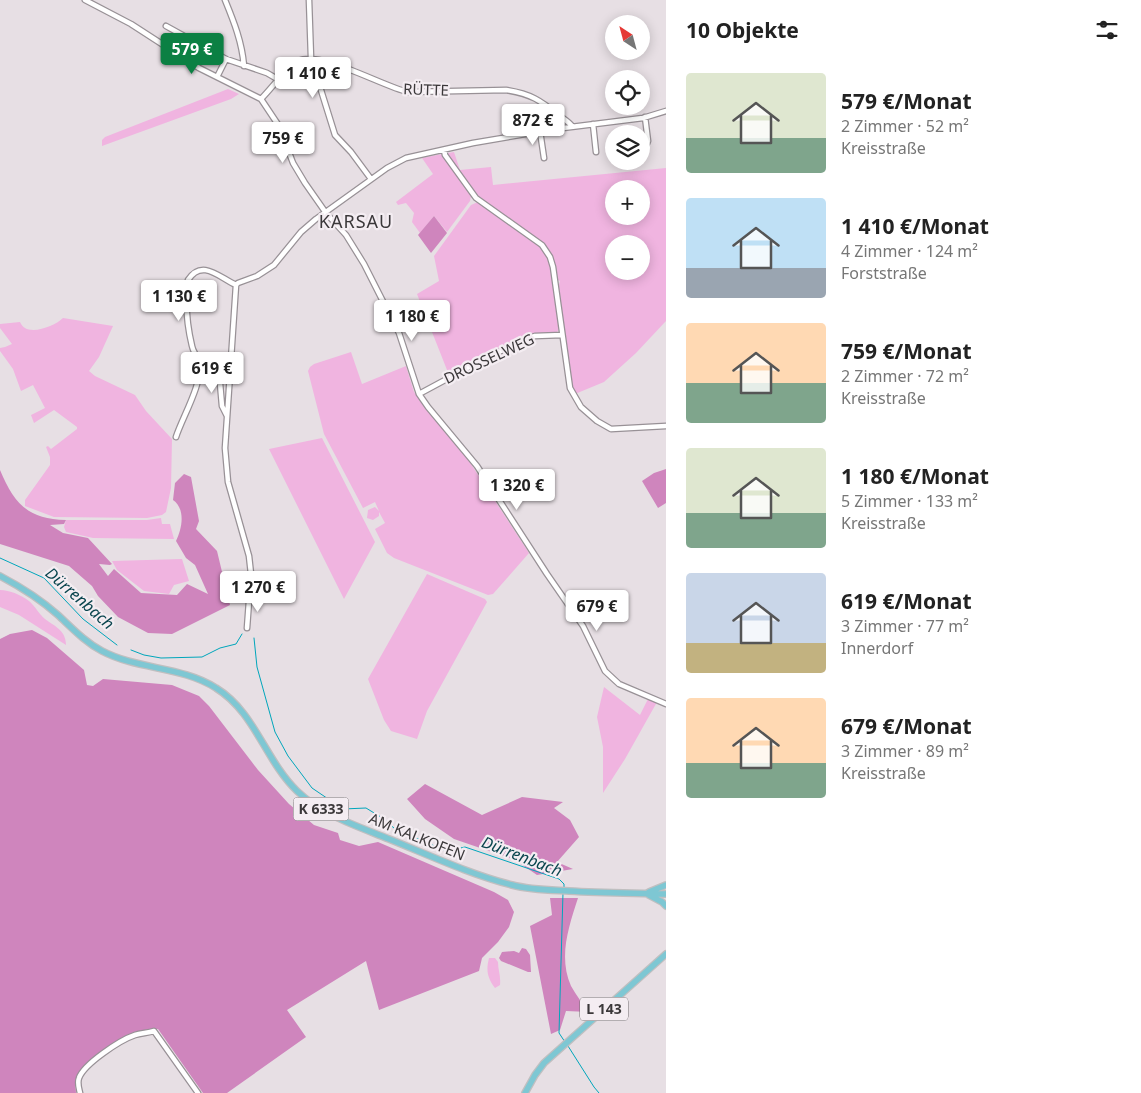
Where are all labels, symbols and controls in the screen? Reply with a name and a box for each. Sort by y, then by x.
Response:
north arrow [605,15,650,60]
map controls [605,15,650,280]
text: 10 Objekte [686,16,799,44]
icon: filters [1093,16,1121,44]
pin: 579 € [157,32,227,75]
text: 579 € [172,38,212,60]
pin: 1 410 € [267,56,359,99]
text: 1 410 € [286,62,340,84]
button: locate [605,70,650,115]
street label: RÜTTE [403,78,449,100]
text: 579 €/Monat [841,87,972,115]
icon: home [726,93,786,153]
pin: 872 € [498,104,568,146]
text: 872 € [513,109,553,131]
text: 2 Zimmer · 52 m² [841,115,969,137]
pin: 759 € [248,121,318,164]
button: layers [605,125,650,170]
text: 759 € [263,127,303,149]
text: Kreisstraße [841,137,926,159]
button: + [605,180,650,225]
district label: KARSAU [319,209,393,233]
text: 1 410 €/Monat [841,212,989,240]
icon: home [726,218,786,278]
button: − [605,235,650,280]
text: 4 Zimmer · 124 m² [841,240,978,262]
text: Forststraße [841,262,927,284]
pin: 1 130 € [133,280,225,322]
text: 1 130 € [152,285,206,307]
pin: 1 180 € [366,300,458,342]
text: 1 180 € [385,305,439,327]
street label: DROSSELWEG [440,328,537,388]
text: 759 €/Monat [841,337,972,365]
icon: home [726,343,786,403]
pin: 619 € [177,352,247,394]
text: 619 € [192,357,232,379]
text: 2 Zimmer · 72 m² [841,365,969,387]
text: Kreisstraße [841,387,926,409]
text: 1 180 €/Monat [841,462,989,490]
pin: 1 320 € [471,468,563,511]
icon: home [726,468,786,528]
text: 1 320 € [490,474,544,496]
text: 5 Zimmer · 133 m² [841,490,978,512]
text: Kreisstraße [841,512,926,534]
water label: Dürrenbach [41,562,119,634]
pin: 1 270 € [212,570,304,613]
text: 1 270 € [231,576,285,598]
text: 619 €/Monat [841,587,972,615]
pin: 679 € [562,590,632,632]
icon: home [726,593,786,653]
text: 679 € [577,595,617,617]
text: 3 Zimmer · 77 m² [841,615,969,637]
text: Innerdorf [841,637,913,659]
text: 679 €/Monat [841,712,972,740]
icon: home [726,718,786,778]
text: 3 Zimmer · 89 m² [841,740,969,762]
text: Kreisstraße [841,762,926,784]
road number: K 6333 [294,798,348,821]
street label: AM KALKOFEN [366,808,468,864]
water label: Dürrenbach [479,831,565,881]
road number: L 143 [580,998,628,1021]

